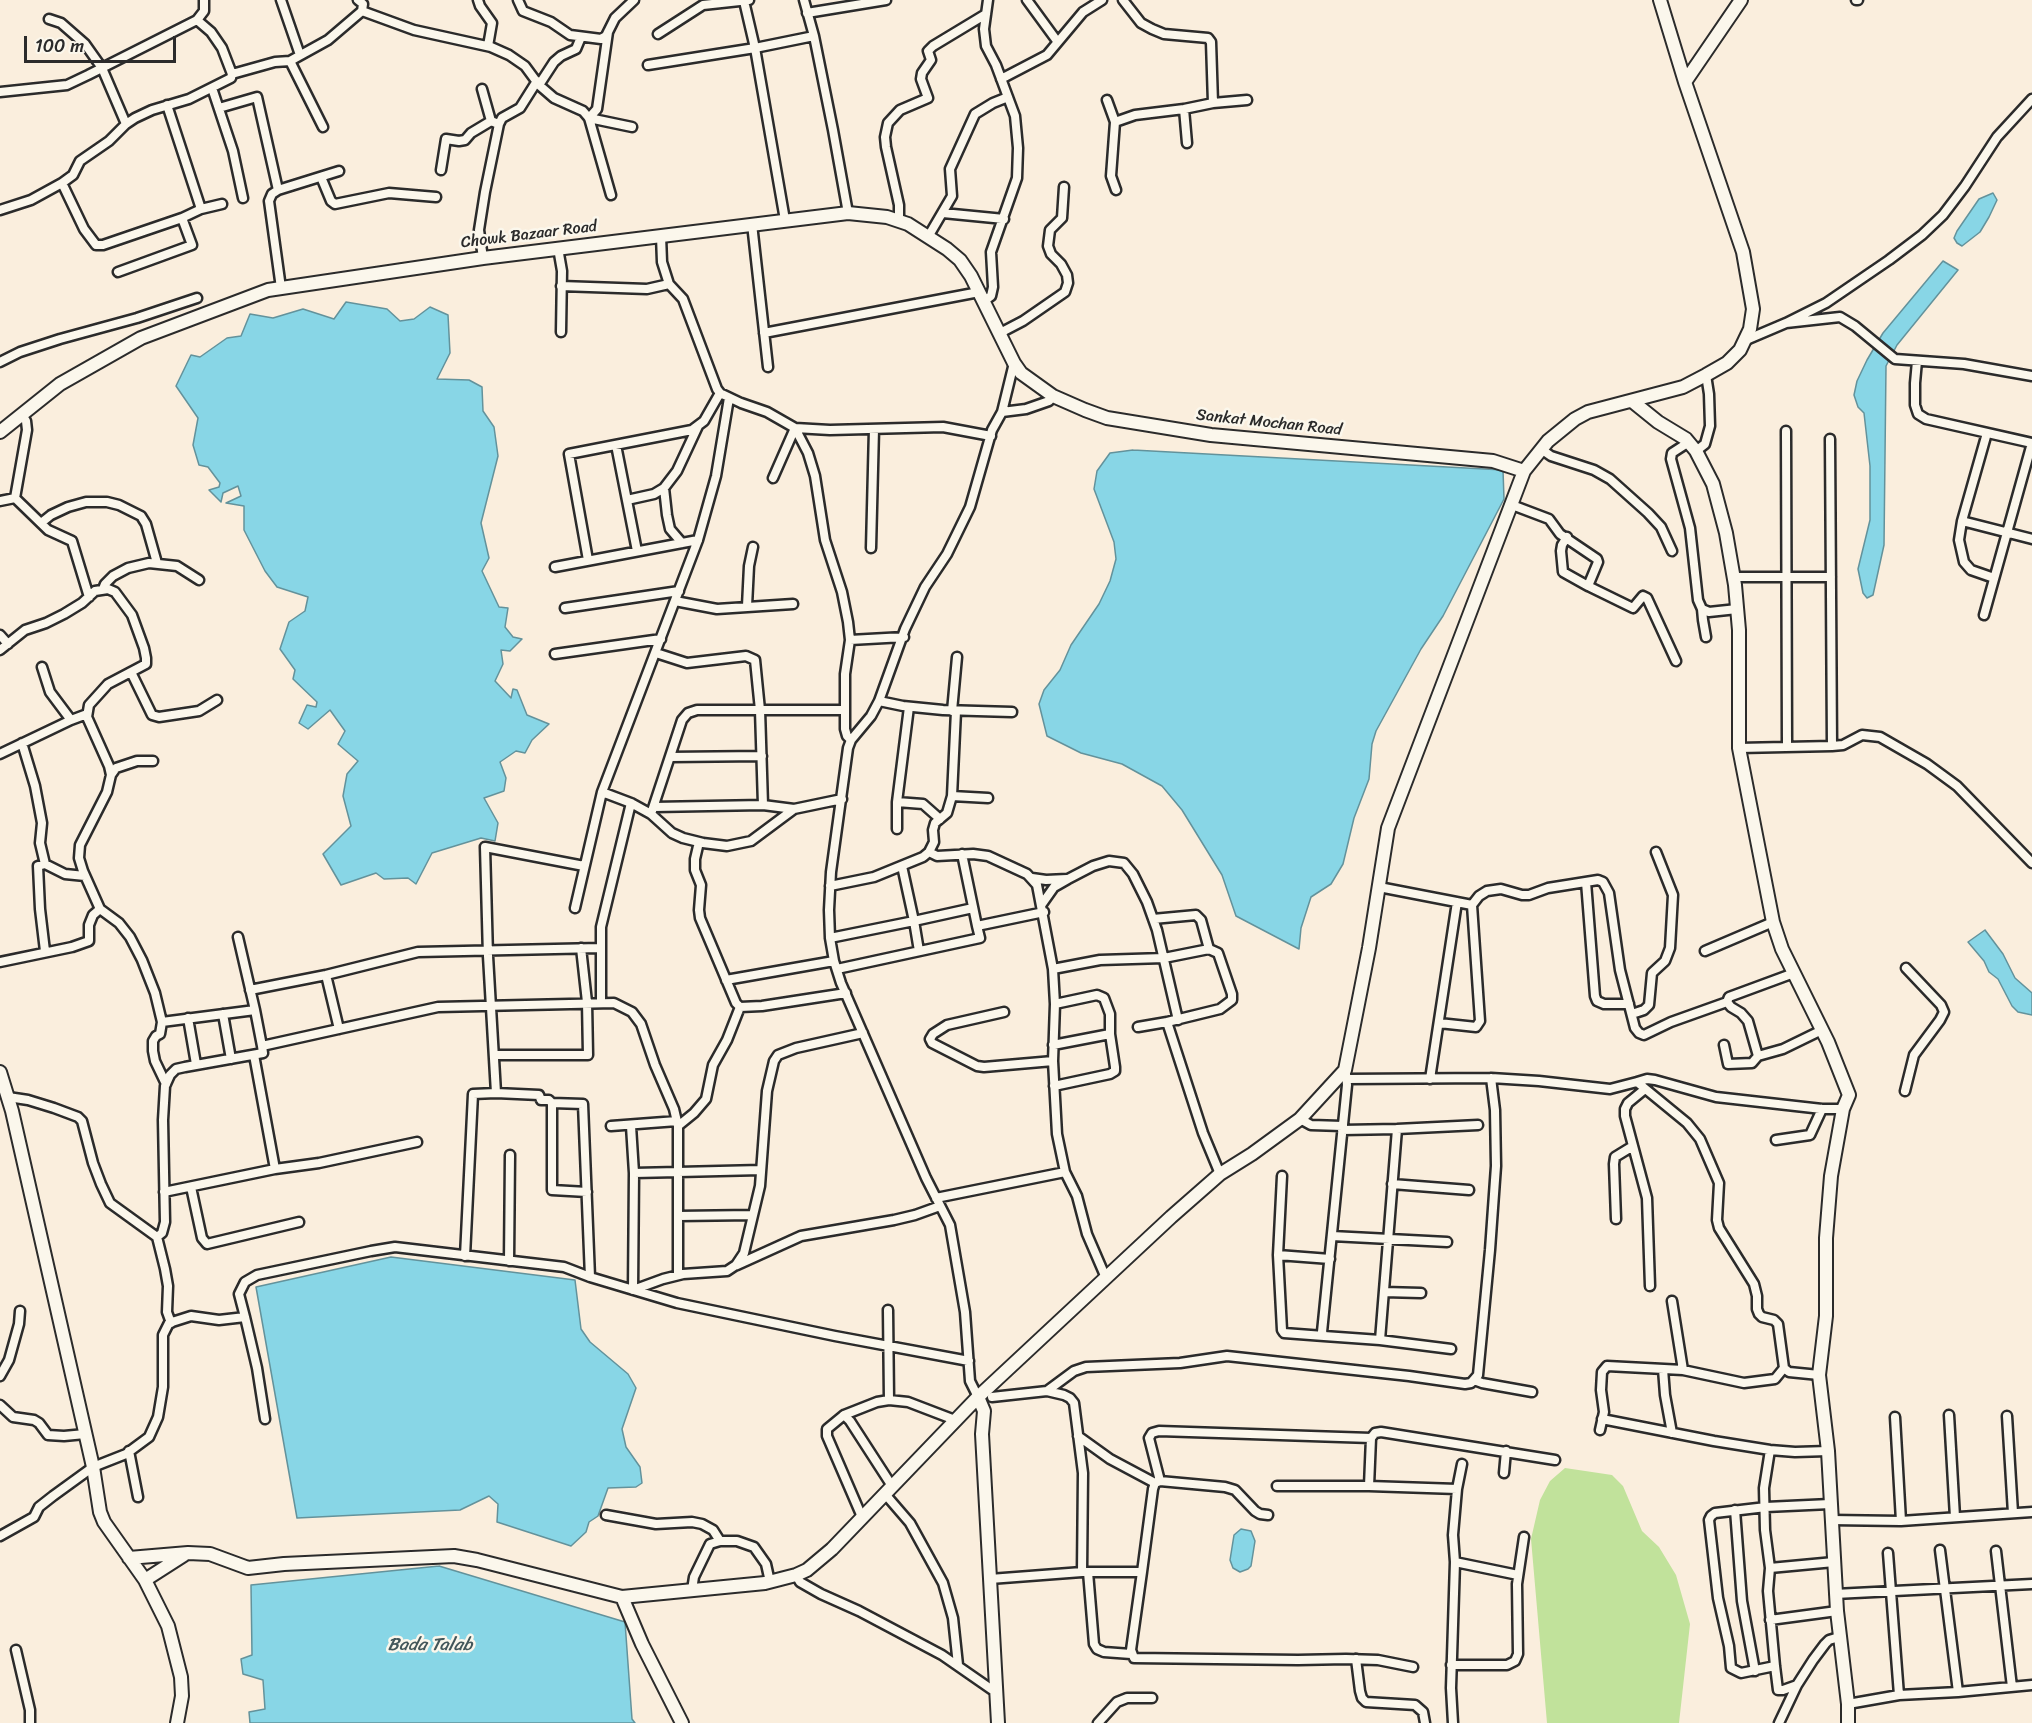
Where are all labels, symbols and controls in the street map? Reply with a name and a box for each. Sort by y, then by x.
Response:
scale bar [27,24,178,62]
text: 100 m [35,30,84,62]
street label: Chowk Bazaar Road [460,217,598,253]
street label: Sankat Mochan Road [1195,406,1343,440]
water label: Bada Talab [388,1634,472,1656]

